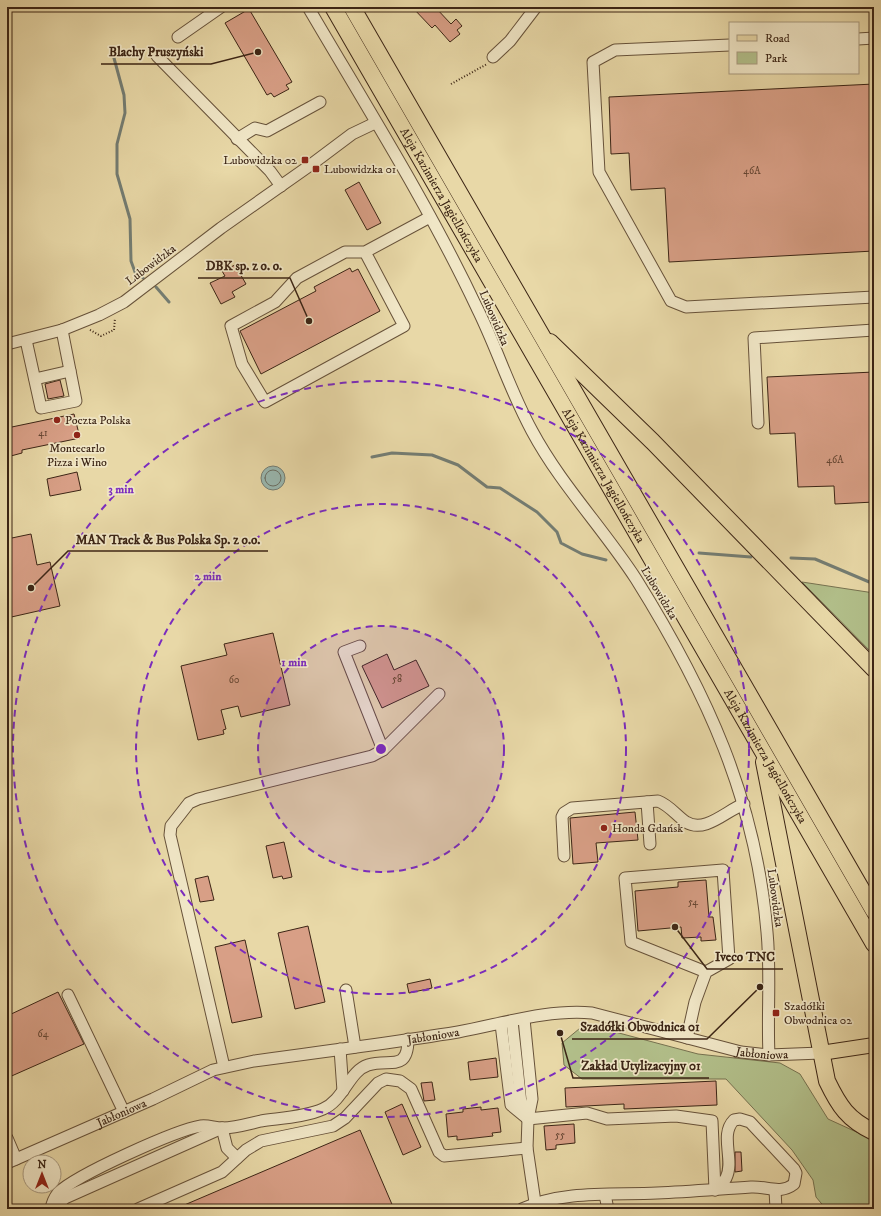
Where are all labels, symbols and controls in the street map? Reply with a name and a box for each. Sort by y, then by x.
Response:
legend [729,22,859,74]
text: Road [765,31,790,46]
callout: Blachy Pruszyński [101,39,211,64]
text: Blachy Pruszyński [109,44,204,61]
text: Park [765,51,787,66]
street label: Aleja Kazimierza Jagiellończyka [397,125,487,266]
place label: Lubowidzka 02 [223,153,297,168]
marker: Lubowidzka 02 [300,155,310,165]
place label: Lubowidzka 01 [324,162,396,177]
marker: Lubowidzka 01 [311,164,321,174]
house number: 46A [743,165,761,177]
street label: Lubowidzka [123,241,180,289]
callout: DBK sp. z o. o. [198,253,290,278]
text: DBK sp. z o. o. [206,258,282,275]
street label: Lubowidzka [476,288,513,349]
street label: Aleja Kazimierza Jagiellończyka [559,406,649,546]
place label: Poczta Polska [65,413,132,428]
marker: Poczta Polska [52,415,62,425]
house number: 41 [38,427,48,439]
marker: Montecarlo Pizza i Wino [72,430,82,440]
place label: Montecarlo Pizza i Wino [47,441,107,470]
house number: 46A [826,454,844,466]
text: 3 min [108,482,134,497]
callout: MAN Track & Bus Polska Sp. z o.o. [68,526,268,551]
text: MAN Track & Bus Polska Sp. z o.o. [76,532,260,549]
street label: Lubowidzka [637,564,681,623]
text: 2 min [195,569,222,584]
text: 1 min [281,655,307,670]
house number: 58 [392,673,402,685]
house number: 60 [229,674,239,686]
street label: Aleja Kazimierza Jagiellończyka [721,686,811,827]
centre of rings [374,742,388,756]
place label: Honda Gdańsk [612,821,683,836]
marker: Honda Gdańsk [599,823,609,833]
street label: Lubowidzka [763,868,787,929]
house number: 54 [688,896,698,908]
callout: Iveco TNC [707,944,783,969]
text: Iveco TNC [715,949,775,965]
place label: Szadółki Obwodnica 02 [784,999,852,1028]
marker: Szadółki Obwodnica 02 [771,1008,781,1018]
callout: Szadółki Obwodnica 01 [572,1014,707,1039]
text: Szadółki Obwodnica 01 [580,1019,700,1035]
street label: Jabłoniowa [405,1024,461,1047]
house number: 64 [38,1028,49,1040]
street label: Jabłoniowa [733,1043,789,1063]
callout: Zakład Utylizacyjny 01 [573,1053,709,1078]
text: Zakład Utylizacyjny 01 [581,1058,701,1075]
street label: Jabłoniowa [93,1095,149,1131]
house number: 55 [555,1129,565,1141]
north arrow [22,1154,62,1194]
text: N [37,1158,47,1172]

